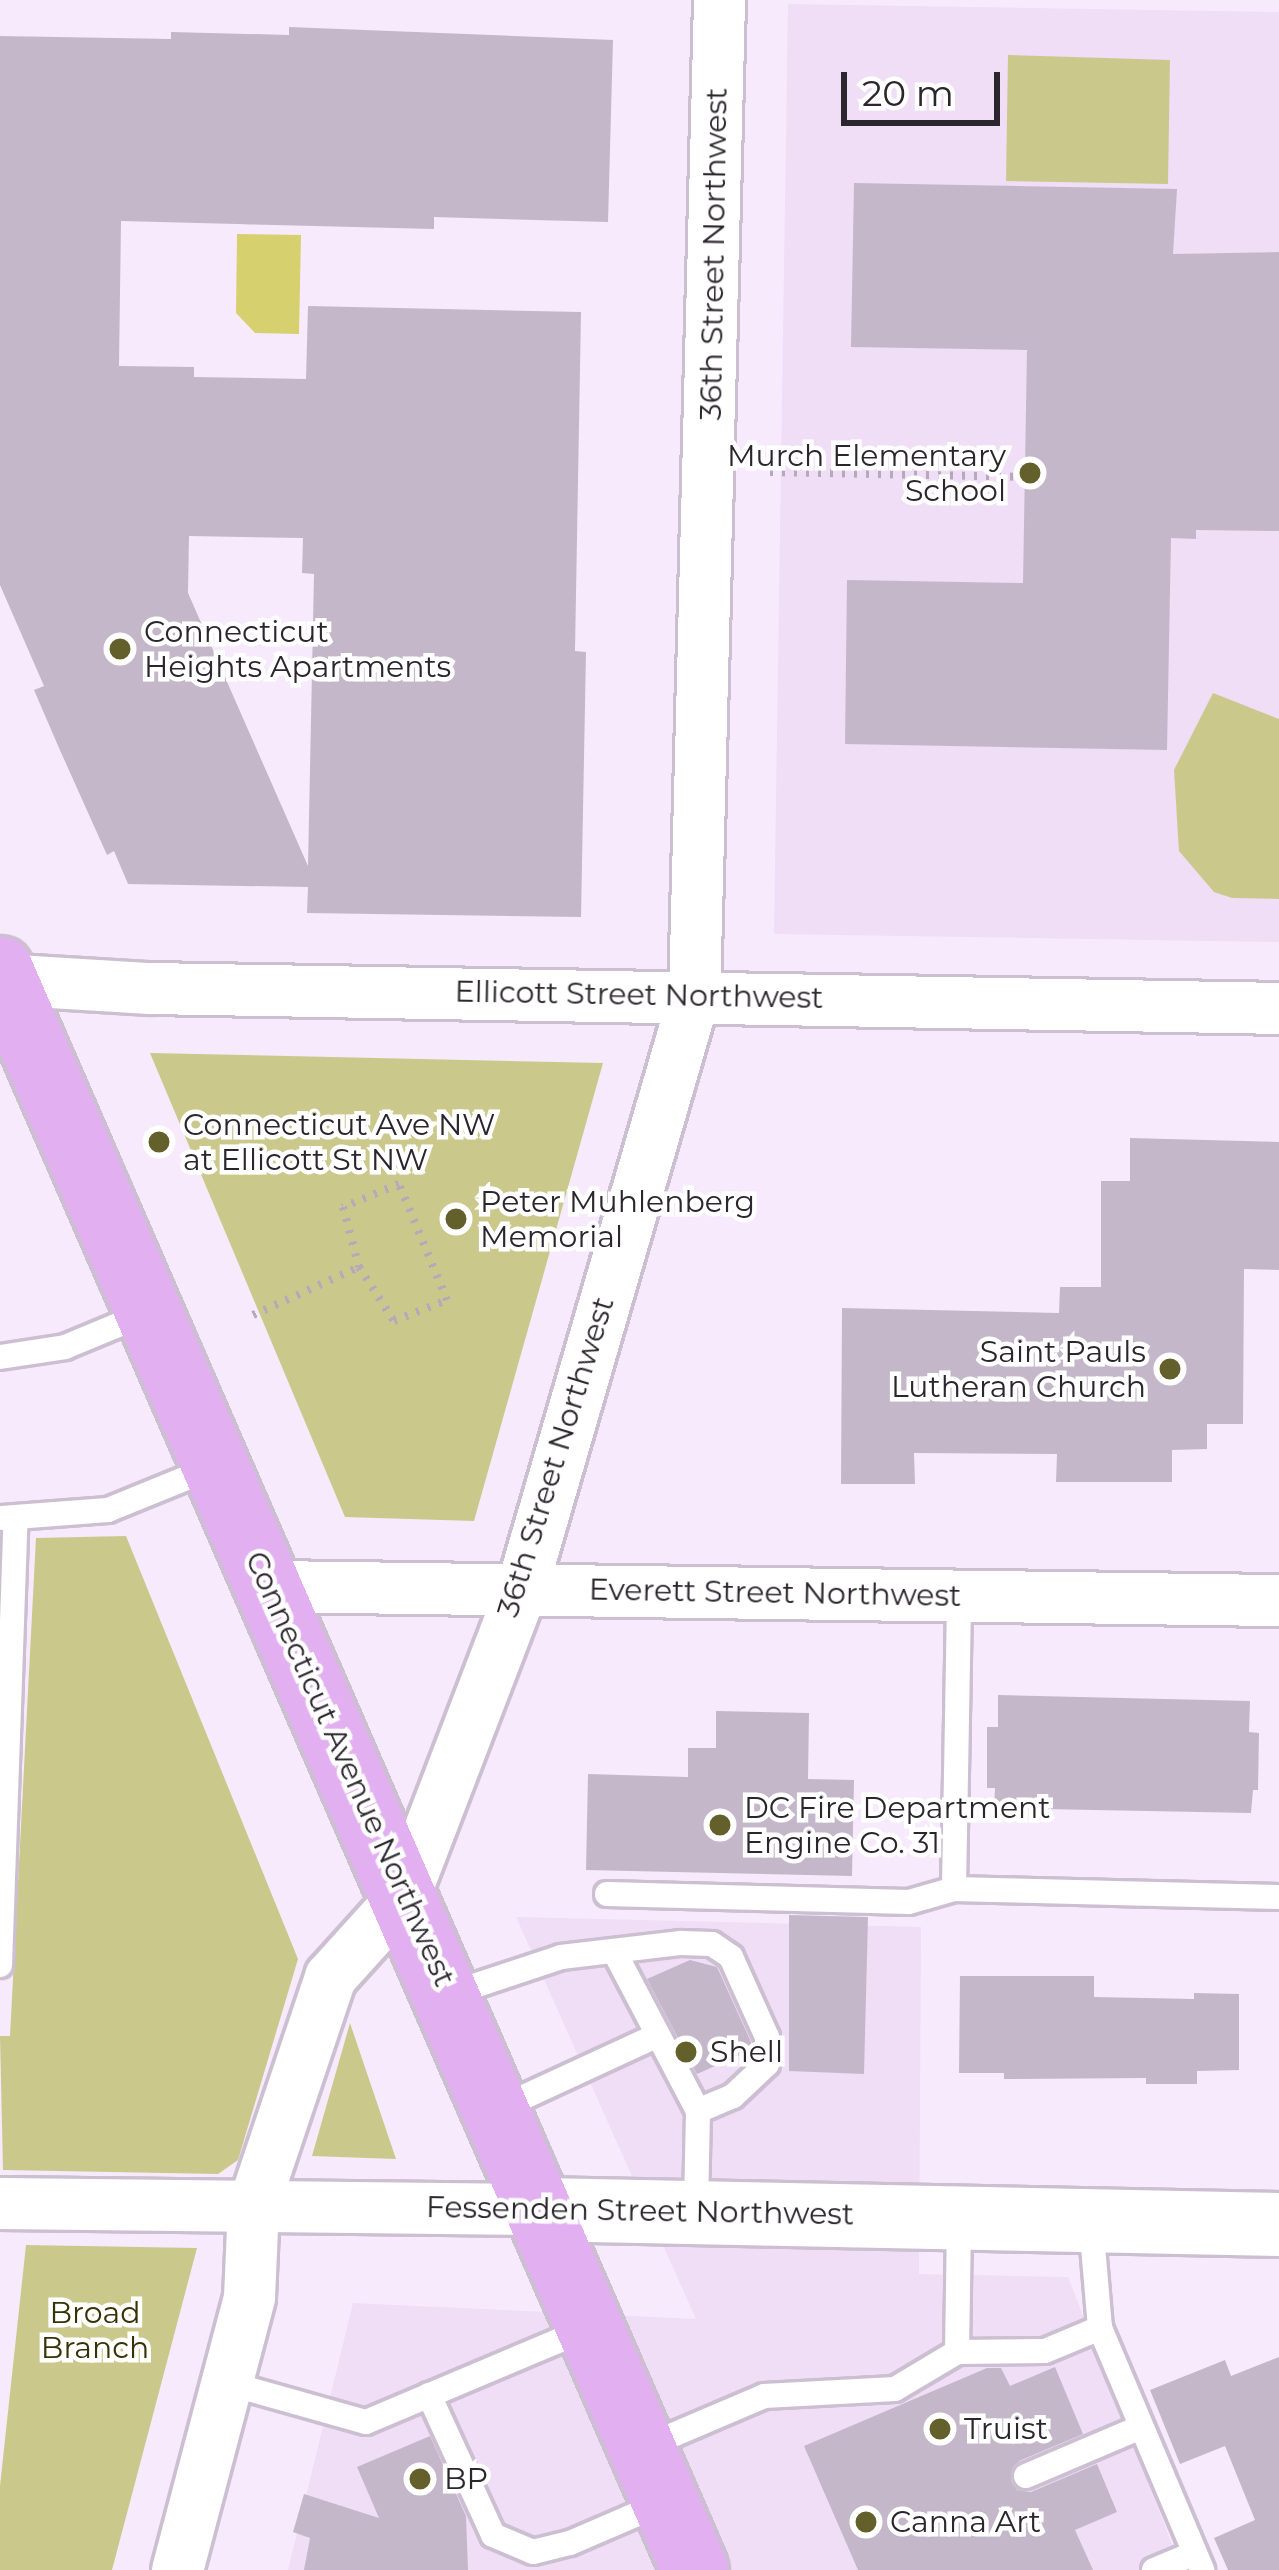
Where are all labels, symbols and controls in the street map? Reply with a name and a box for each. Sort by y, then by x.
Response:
scale bar [847,48,1006,122]
text: 20 m [862,71,954,115]
street label: 36th Street Northwest [693,87,735,421]
place label: Murch Elementary School [727,438,1006,508]
marker: Murch Elementary School [1017,460,1043,486]
place label: Connecticut Heights Apartments [144,614,451,684]
marker: Connecticut Heights Apartments [107,636,133,662]
street label: Ellicott Street Northwest [454,974,824,1016]
place label: Connecticut Ave NW at Ellicott St NW [183,1107,495,1178]
marker: Connecticut Ave NW at Ellicott St NW [146,1129,172,1155]
place label: Peter Muhlenberg Memorial [480,1184,755,1254]
marker: Peter Muhlenberg Memorial [443,1206,469,1232]
street label: 36th Street Northwest [490,1293,622,1621]
place label: Saint Pauls Lutheran Church [891,1334,1146,1404]
marker: Saint Pauls Lutheran Church [1157,1356,1183,1382]
street label: Connecticut Avenue Northwest [238,1546,462,1992]
street label: Everett Street Northwest [588,1572,962,1614]
place label: DC Fire Department Engine Co. 31 [744,1790,1051,1860]
marker: DC Fire Department Engine Co. 31 [707,1812,733,1838]
place label: Shell [710,2034,783,2070]
marker: Shell [673,2039,699,2065]
street label: Fessenden Street Northwest [426,2189,854,2233]
park label: Broad Branch [41,2295,149,2366]
place label: Truist [964,2411,1048,2447]
marker: Truist [927,2416,953,2442]
place label: BP [444,2461,488,2497]
marker: BP [407,2466,433,2492]
place label: Canna Art [890,2504,1041,2540]
marker: Canna Art [853,2509,879,2535]

